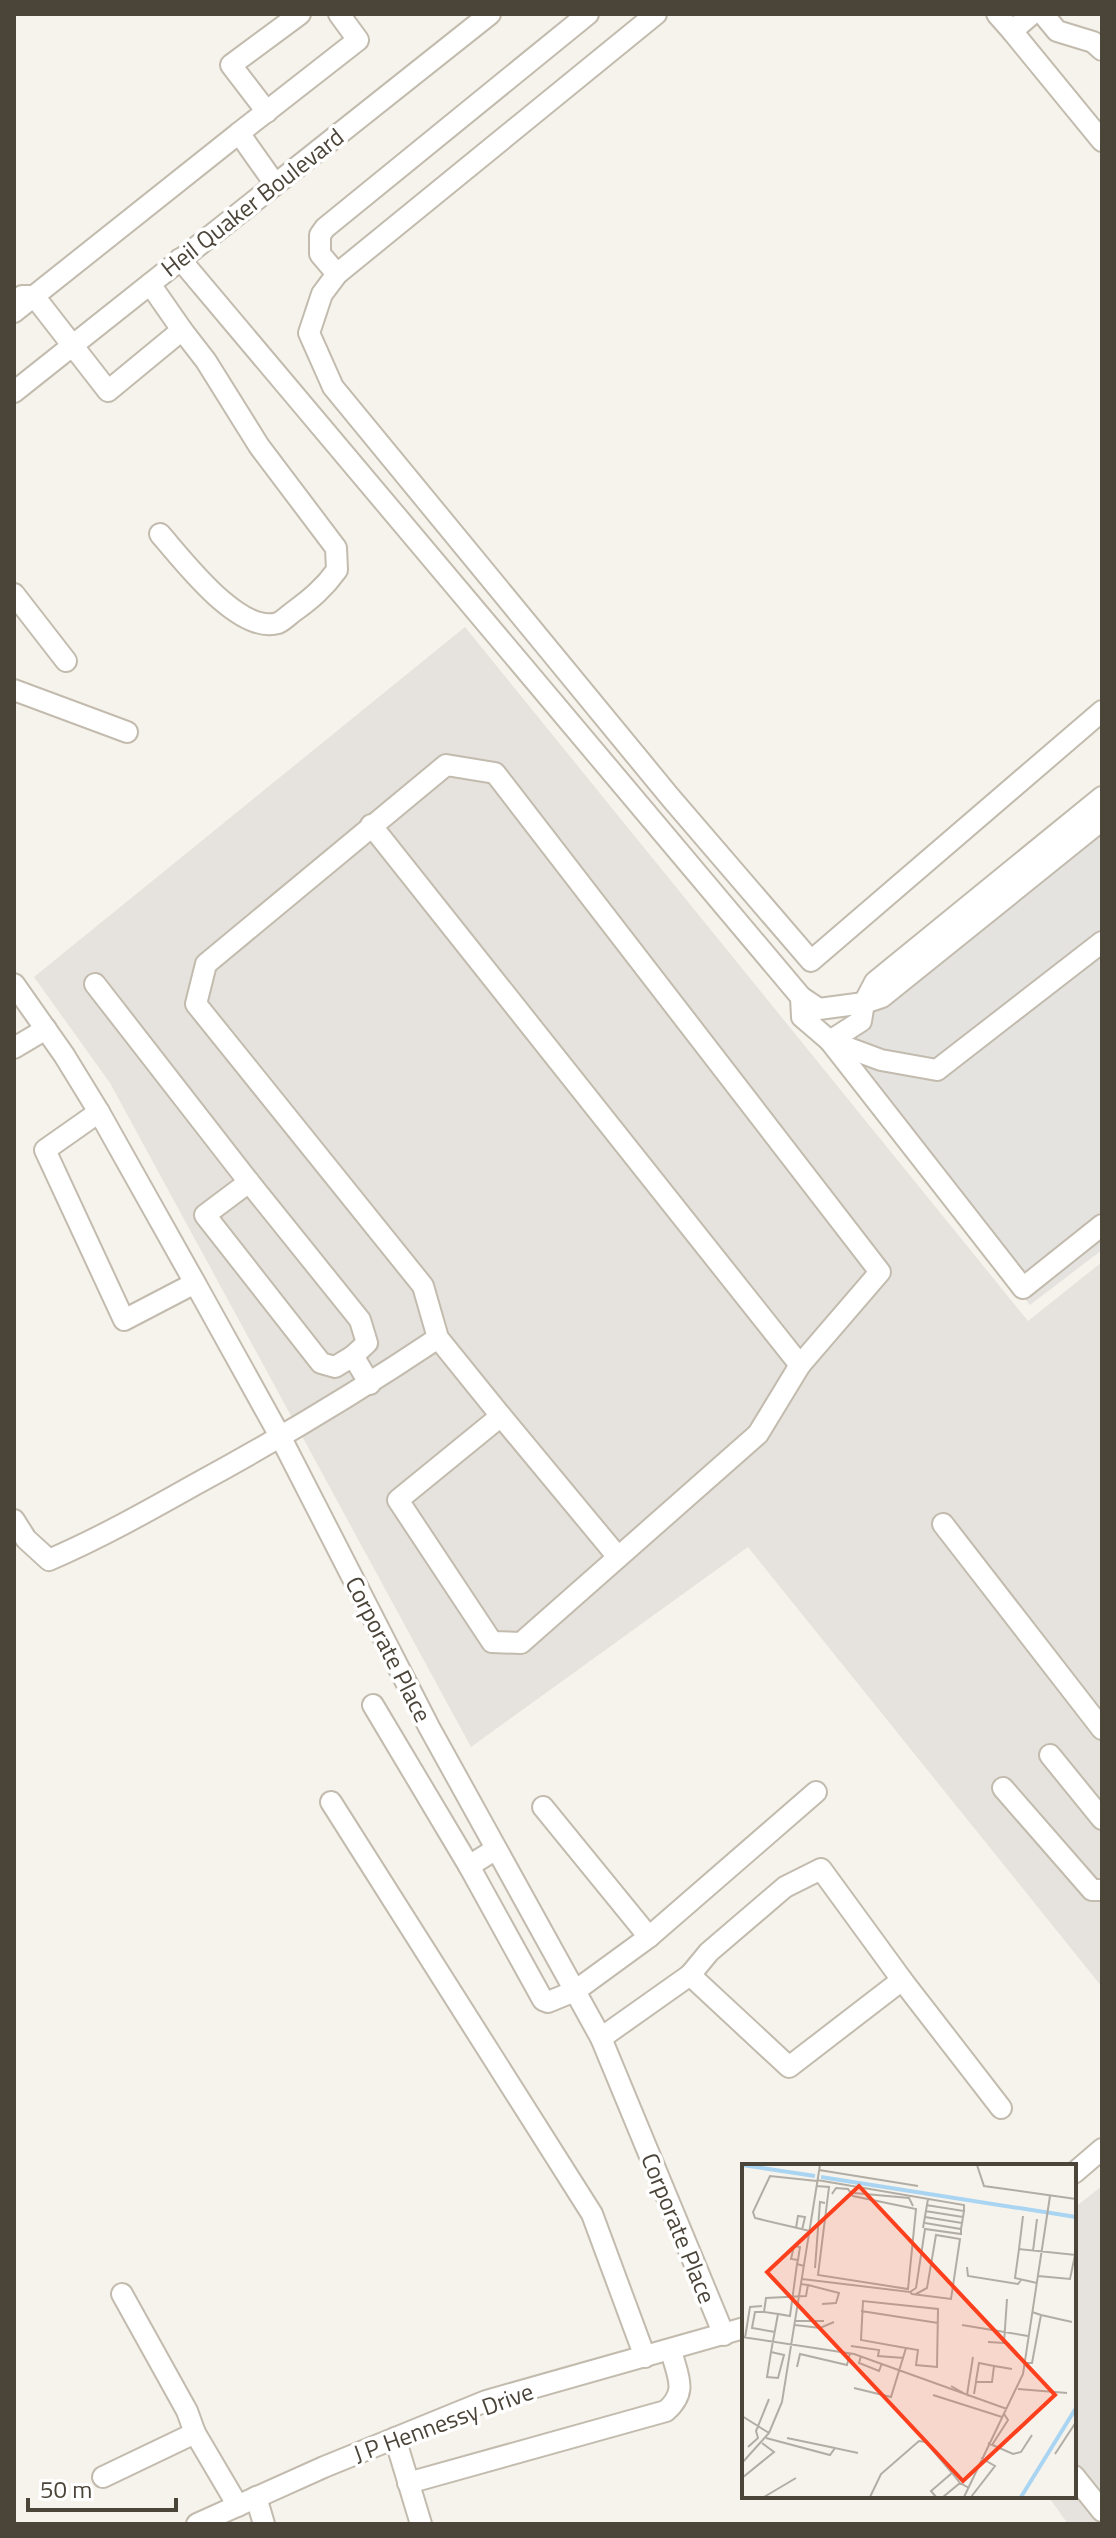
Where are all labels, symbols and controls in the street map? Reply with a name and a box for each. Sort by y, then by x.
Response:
street label: Heil Quaker Boulevard [153,119,351,285]
street label: Corporate Place [337,1570,441,1728]
street label: Corporate Place [632,2147,726,2309]
inset map [742,2164,1076,2498]
street label: J P Hennessy Drive [348,2373,538,2471]
scale bar [28,2462,176,2512]
text: 50 m [40,2471,92,2507]

